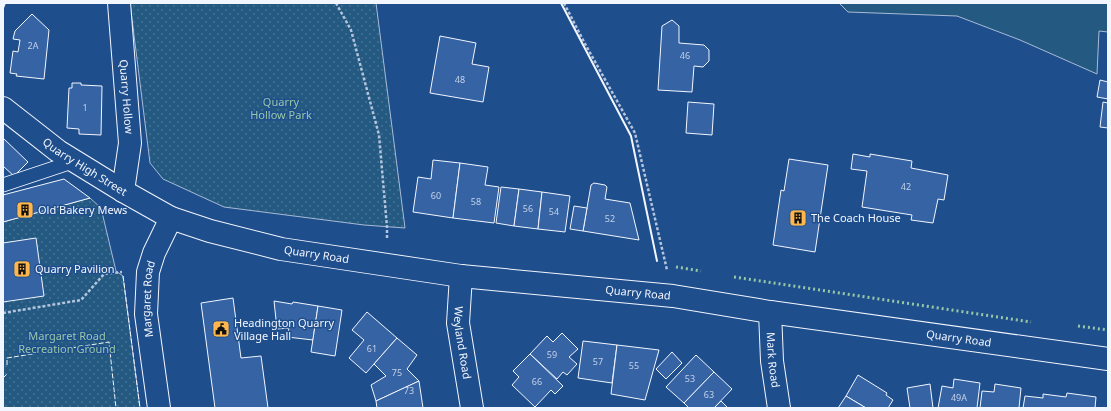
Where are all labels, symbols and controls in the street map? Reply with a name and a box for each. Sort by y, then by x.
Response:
house number: 2A [28,39,39,52]
house number: 46 [680,49,690,62]
street label: Quarry Hollow [116,59,137,135]
house number: 48 [455,73,465,86]
park label: Quarry Hollow Park [250,94,312,122]
house number: 1 [82,101,88,114]
street label: Quarry High Street [40,134,130,199]
house number: 42 [901,180,911,193]
house number: 60 [431,189,441,202]
house number: 58 [471,195,481,208]
building icon: Old Bakery Mews [15,200,35,220]
place label: Old Bakery Mews [38,202,127,217]
house number: 56 [523,202,533,215]
house number: 54 [549,205,559,218]
building icon: The Coach House [788,208,808,228]
place label: The Coach House [811,210,901,225]
house number: 52 [605,212,615,225]
street label: Quarry Road [283,242,350,266]
street label: Margaret Road [138,258,158,338]
building icon: Quarry Pavilion [12,259,32,279]
place label: Quarry Pavilion [35,261,115,276]
street label: Quarry Road [605,282,671,303]
street label: Weyland Road [451,306,475,380]
place label: Headington Quarry Village Hall [234,315,335,343]
public building icon: Headington Quarry Village Hall [211,319,231,339]
street label: Quarry Road [925,326,992,350]
park label: Margaret Road Recreation Ground [18,328,116,356]
street label: Mark Road [764,332,784,389]
house number: 61 [367,342,377,355]
house number: 59 [547,348,557,361]
house number: 57 [593,355,603,368]
house number: 55 [629,359,639,372]
house number: 75 [392,366,402,379]
house number: 53 [685,372,695,385]
house number: 66 [532,375,542,388]
house number: 73 [404,384,414,397]
house number: 63 [704,388,714,401]
house number: 49A [951,391,967,404]

